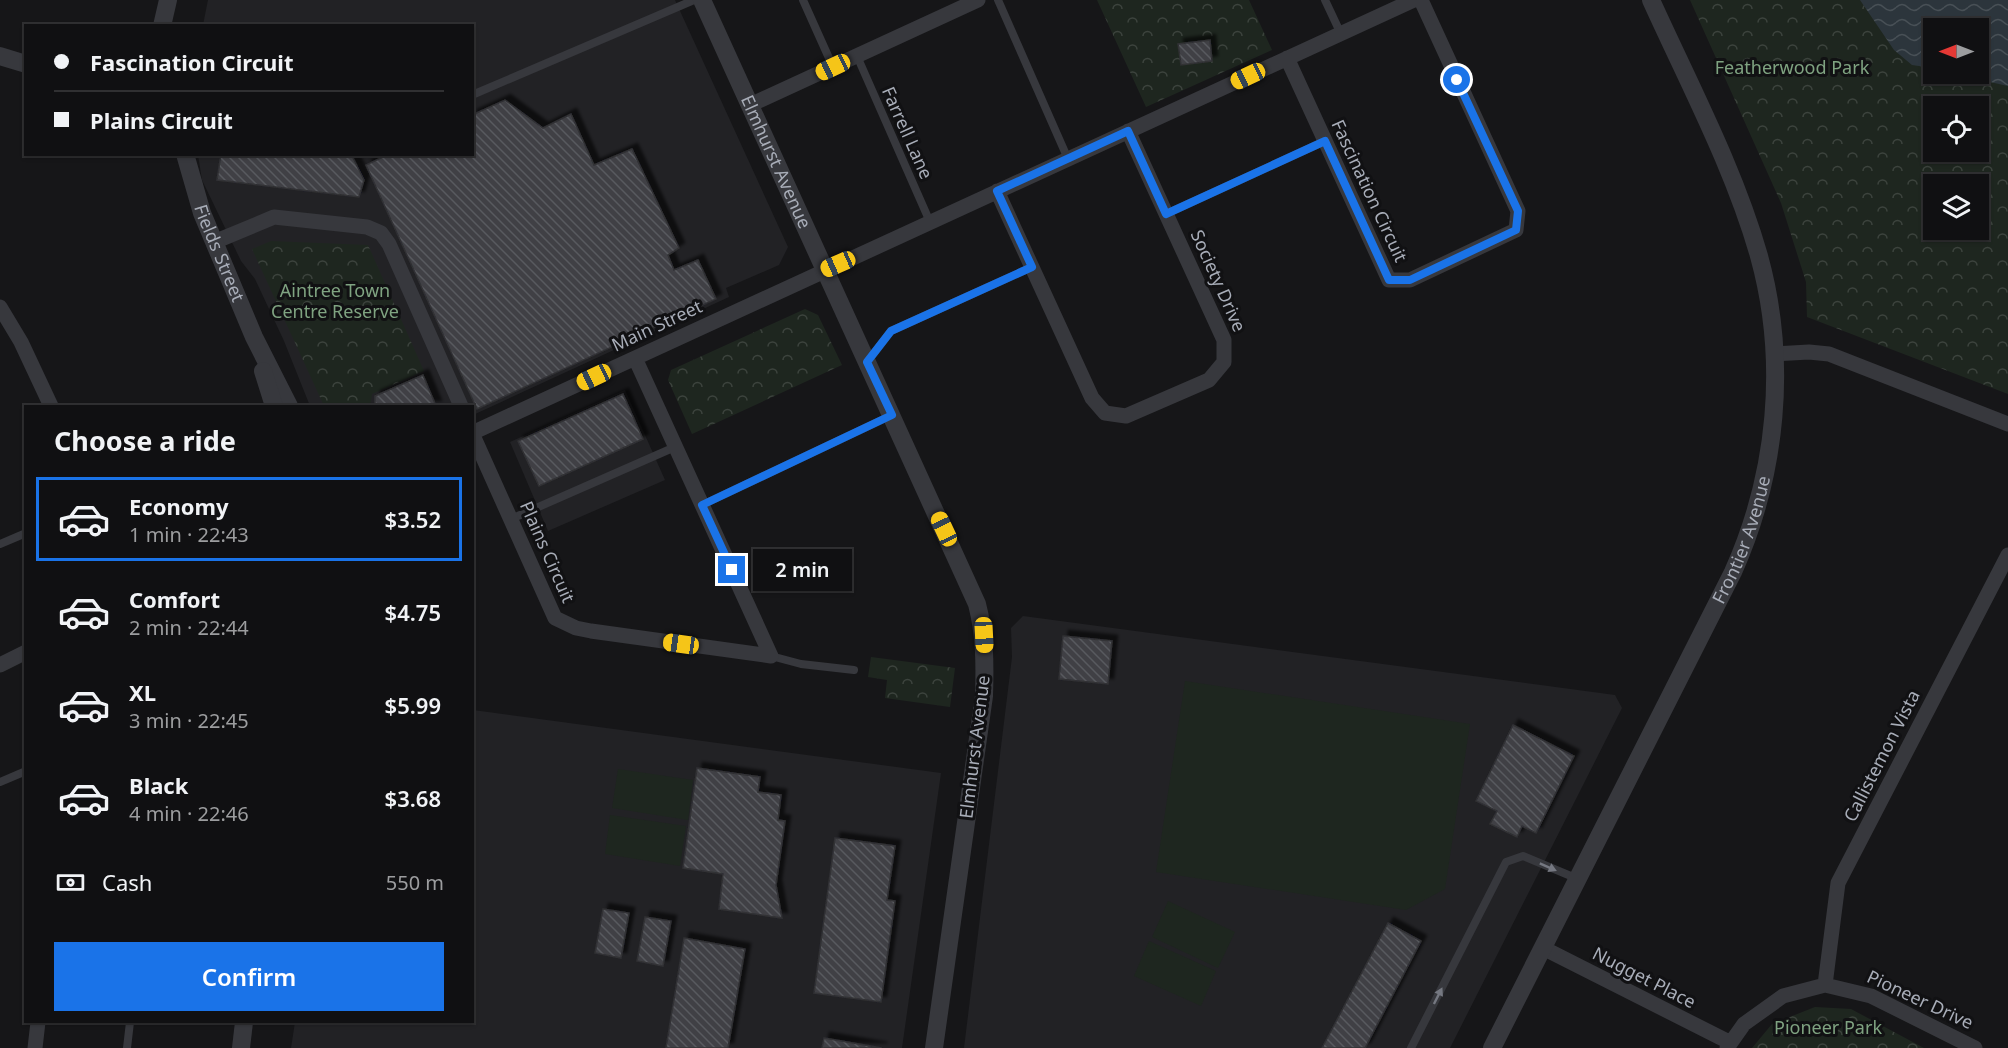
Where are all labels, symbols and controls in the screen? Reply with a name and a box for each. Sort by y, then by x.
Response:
north arrow [1923,18,1989,84]
map controls [1923,18,1989,240]
text: Fascination Circuit [90,47,293,77]
car [813,51,853,83]
park label: Featherwood Park [1715,55,1870,79]
car [1228,60,1268,92]
route start [1443,66,1470,93]
street label: Farrell Lane [877,83,939,183]
street label: Elmhurst Avenue [736,91,817,232]
button: locate [1923,96,1989,162]
text: Plains Circuit [90,105,233,135]
street label: Fascination Circuit [1326,116,1414,266]
button: layers [1923,174,1989,240]
street label: Fields Street [189,202,251,306]
street label: Society Drive [1186,226,1252,335]
car [818,248,858,280]
park label: Aintree Town Centre Reserve [271,278,399,323]
street label: Main Street [607,293,706,356]
car [574,361,614,393]
text: Choose a ride [54,422,236,459]
street label: Frontier Avenue [1706,473,1775,607]
text: Economy [129,491,228,521]
icon: car [57,492,111,546]
street label: Plains Circuit [515,497,581,607]
text: $3.52 [385,504,441,534]
car [928,509,960,549]
text: 1 min · 22:43 [129,521,249,548]
callout: 2 min [753,549,852,591]
route end [718,556,745,583]
text: 2 min [775,556,830,583]
text: Comfort [129,584,220,614]
icon: car [57,585,111,639]
text: $4.75 [385,597,441,627]
text: 2 min · 22:44 [129,614,249,641]
car [974,617,994,653]
car [662,633,700,655]
street label: Elmhurst Avenue [953,674,995,820]
text: XL [129,677,156,707]
icon: car [57,678,111,732]
street label: Callistemon Vista [1838,686,1925,826]
text: $5.99 [385,690,441,720]
text: 3 min · 22:45 [129,707,249,734]
text: Black [129,770,188,800]
icon: car [57,771,111,825]
text: $3.68 [385,783,441,813]
text: 4 min · 22:46 [129,800,249,827]
one-way arrow [1539,862,1557,872]
icon: cash [54,866,87,899]
text: Cash [102,867,152,897]
text: 550 m [386,869,444,896]
street label: Nugget Place [1589,941,1700,1013]
button: Confirm [54,942,444,1011]
street label: Pioneer Drive [1863,964,1977,1034]
one-way arrow [1433,987,1443,1004]
park label: Pioneer Park [1774,1015,1882,1039]

